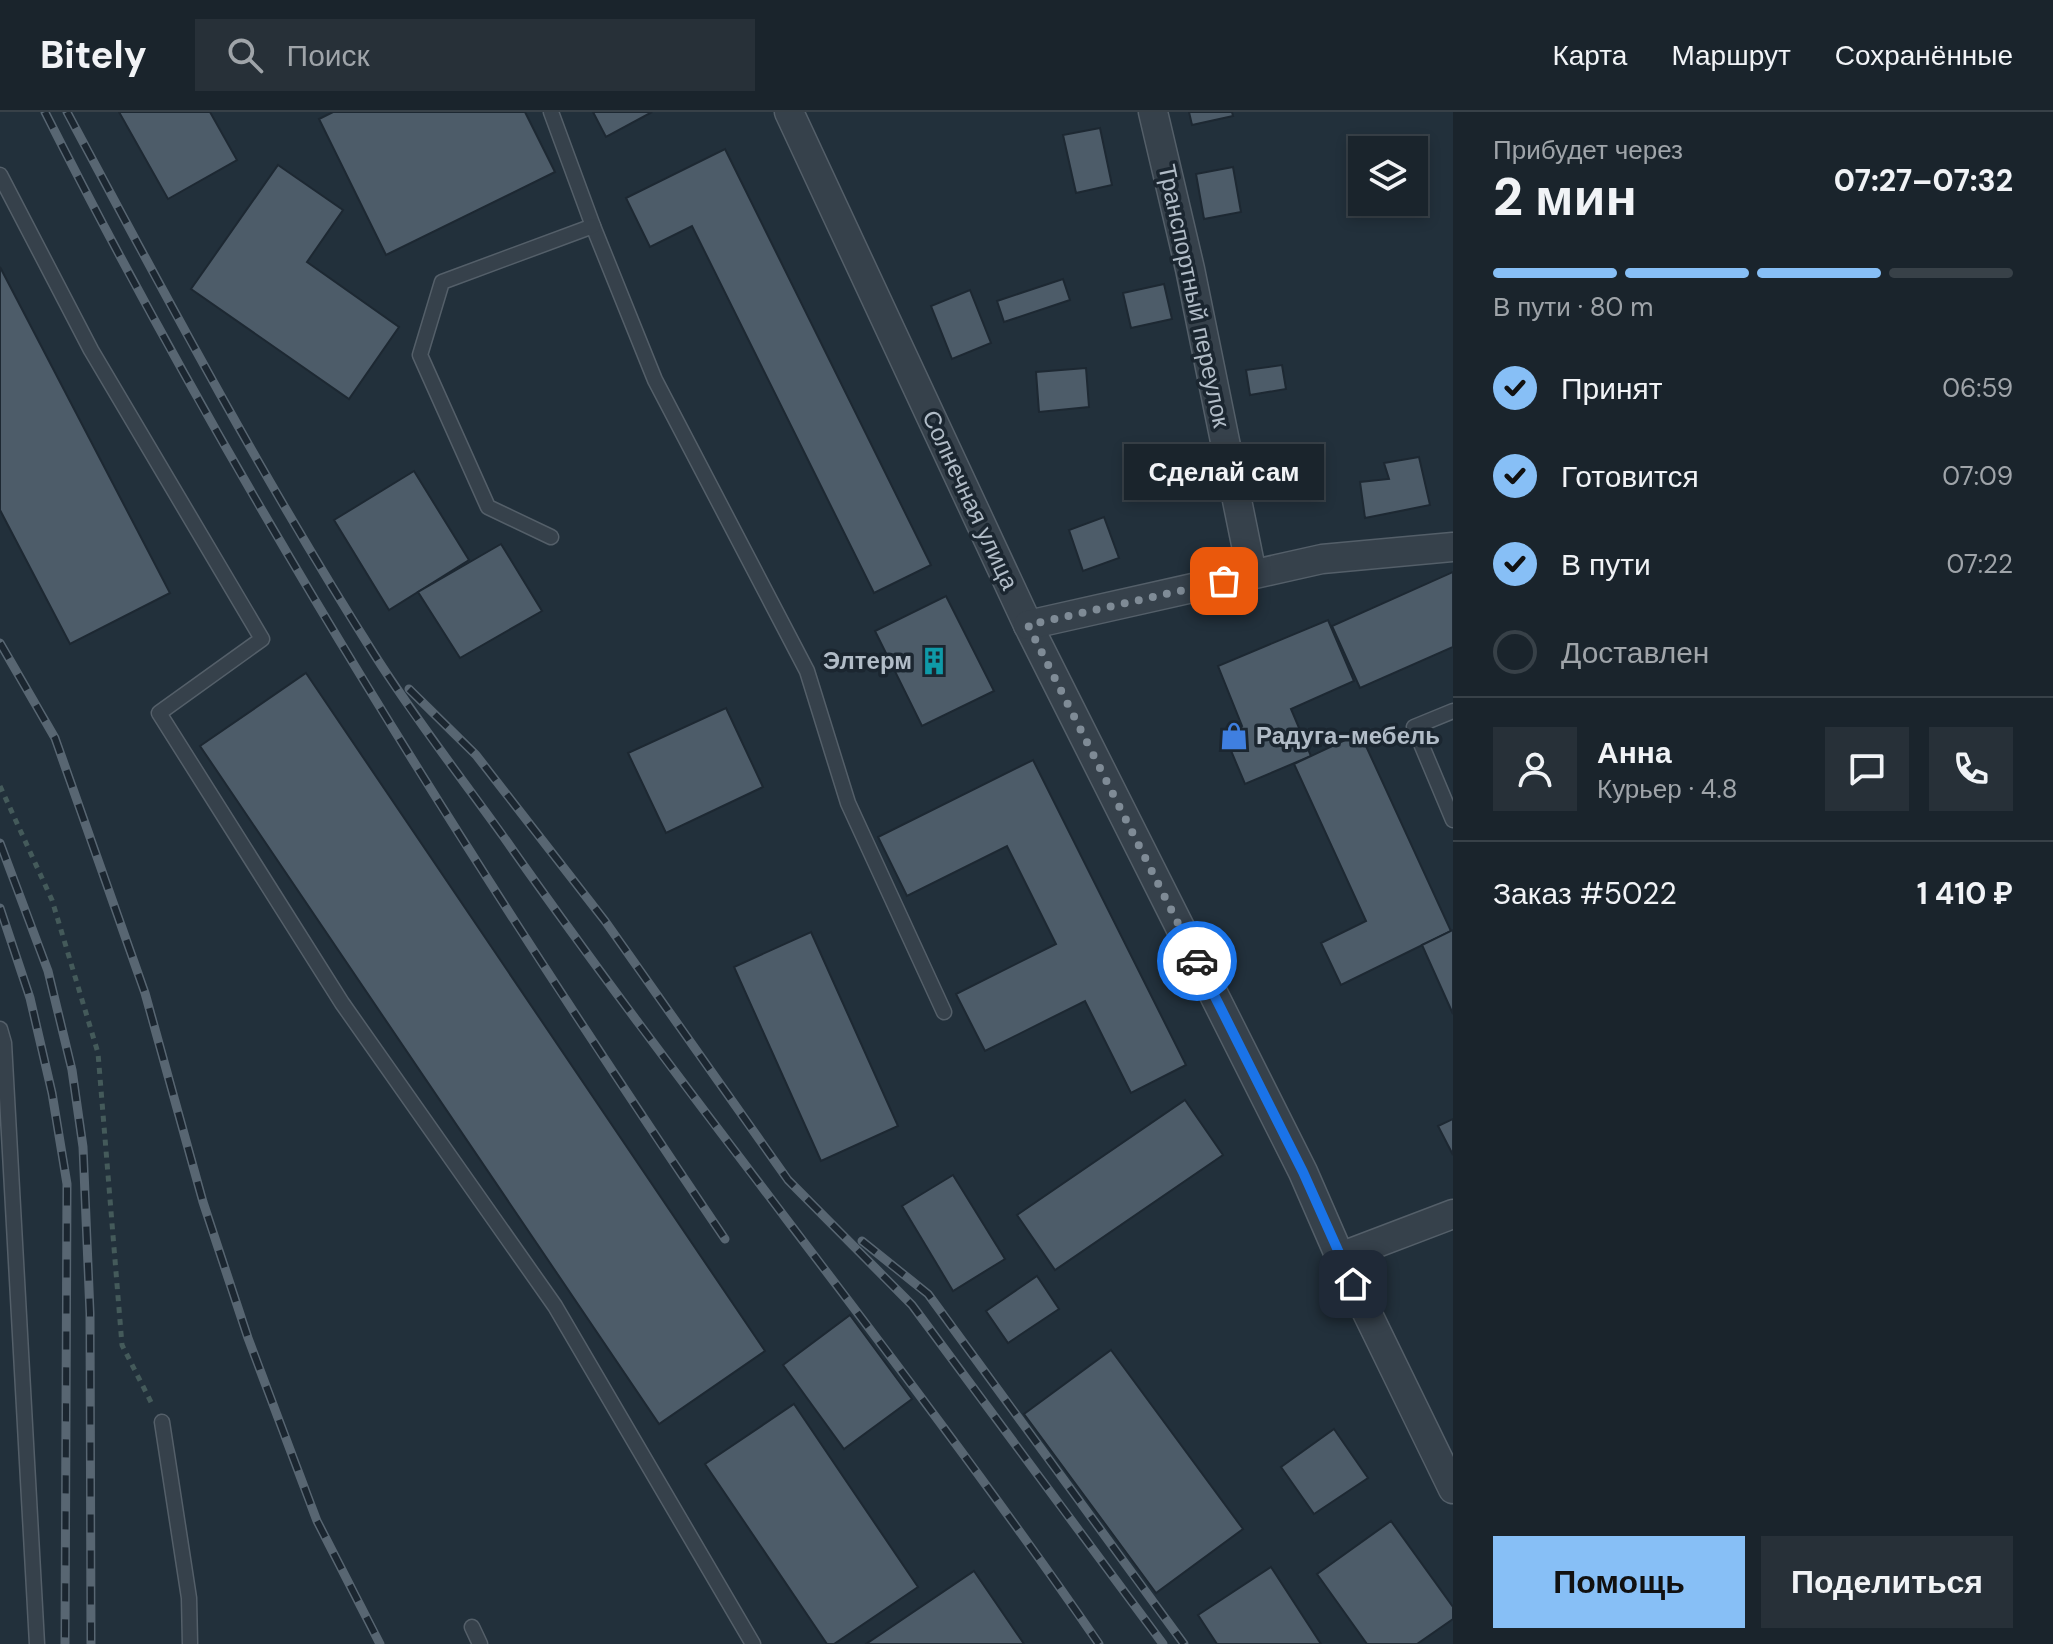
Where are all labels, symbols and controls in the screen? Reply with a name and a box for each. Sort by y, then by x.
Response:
search box [195,19,755,91]
text: Bitely [40,30,147,80]
icon: search [223,33,267,77]
text: Поиск [287,36,370,75]
text: Карта [1552,37,1627,74]
text: Маршрут [1671,37,1791,74]
text: Сохранённые [1835,37,2013,74]
text: Прибудет через [1493,133,1683,167]
map controls [1348,136,1428,216]
button: layers [1348,136,1428,216]
text: 07:27–07:32 [1834,161,2013,200]
street label: Транспортный переулок [1151,162,1238,431]
text: 2 мин [1493,163,1637,231]
text: В пути · 80 m [1493,290,1653,324]
icon: check [1493,366,1537,410]
text: Принят [1561,369,1663,408]
text: 06:59 [1942,371,2013,405]
street label: Солнечная улица [915,405,1026,595]
callout: Сделай сам [1124,445,1324,501]
icon: check [1493,454,1537,498]
text: Сделай сам [1148,455,1300,489]
text: Готовится [1561,457,1699,496]
text: 07:09 [1942,459,2013,493]
icon: check [1493,542,1537,586]
text: В пути [1561,545,1651,584]
pin [1190,547,1258,615]
text: 07:22 [1946,547,2013,581]
icon: bag [1202,559,1246,603]
text: Доставлен [1561,633,1709,672]
place label: Элтерм [823,645,912,676]
building icon: Элтерм [919,646,949,676]
place label: Радуга-мебель [1256,720,1440,751]
shop icon: Радуга-мебель [1219,721,1249,751]
button: person [1493,727,1577,811]
button: chat [1825,727,1909,811]
button: phone [1929,727,2013,811]
text: Анна [1597,733,1672,772]
text: Курьер · 4.8 [1597,772,1738,806]
text: Заказ #5022 [1493,874,1677,913]
text: 1 410 ₽ [1917,874,2013,913]
courier [1157,921,1237,1001]
icon: car [1175,939,1219,983]
pin [1319,1250,1387,1318]
icon: home [1331,1262,1375,1306]
button: Помощь [1493,1536,1745,1628]
button: Поделиться [1761,1536,2013,1628]

